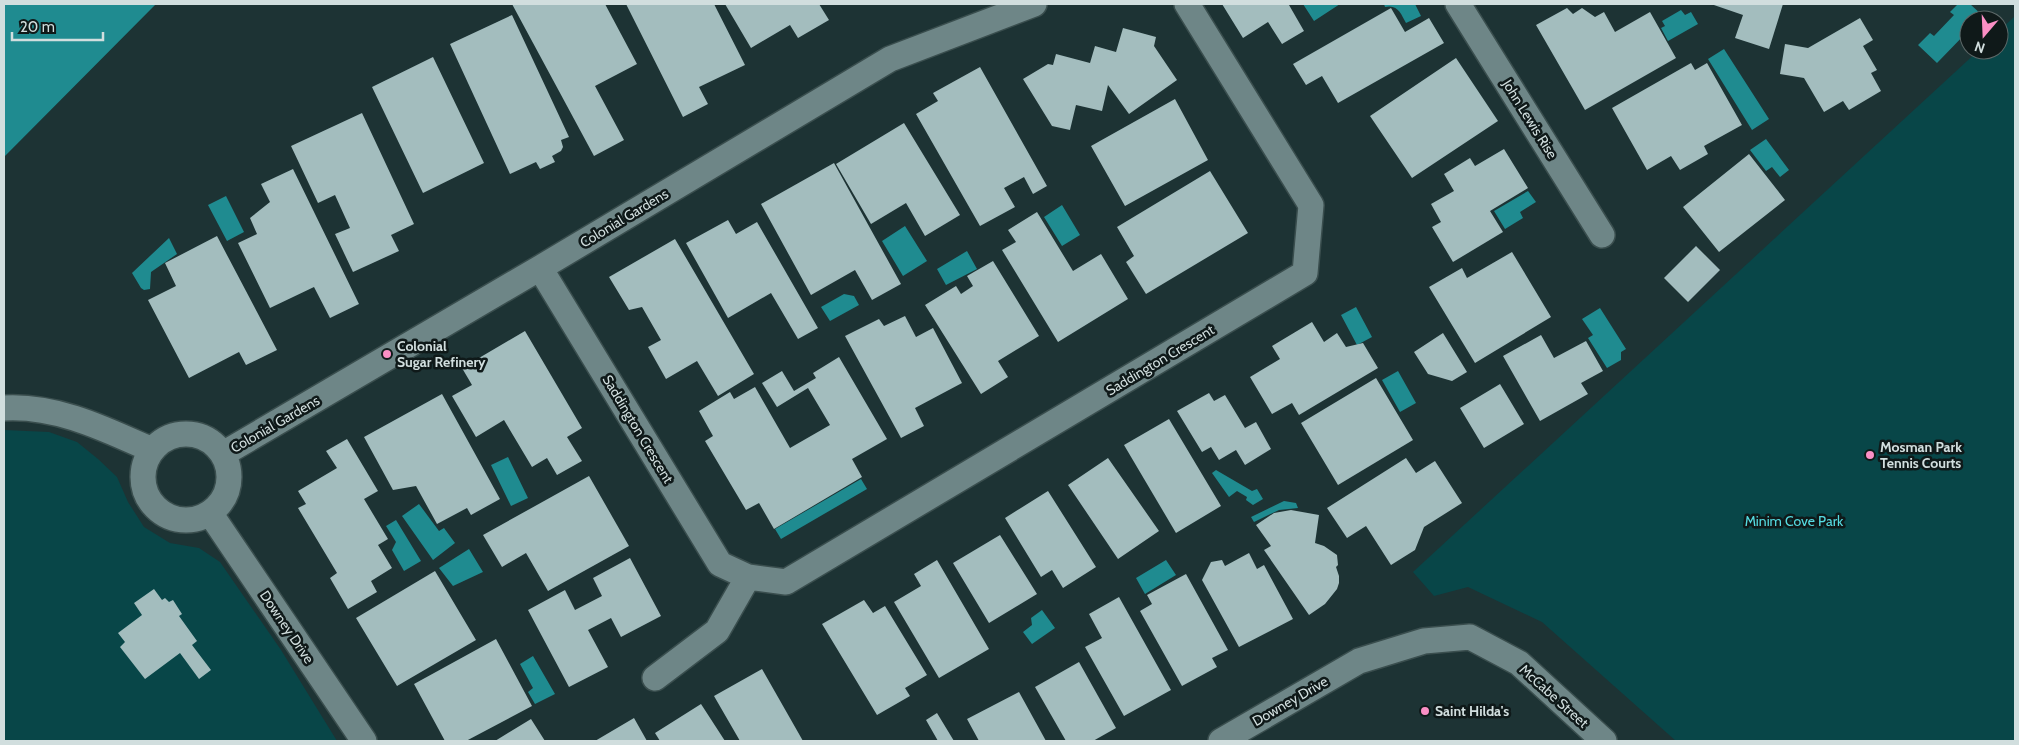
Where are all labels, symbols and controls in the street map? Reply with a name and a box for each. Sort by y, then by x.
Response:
scale bar [12,10,104,42]
north arrow [1959,10,2009,60]
text: 20 m [20,18,55,36]
text: N [1972,37,1987,57]
street label: John Lewis Rise [1498,75,1561,162]
street label: Colonial Gardens [577,184,672,251]
street label: Saddington Crescent [1103,320,1218,399]
place label: Colonial Sugar Refinery [397,337,486,371]
marker: Colonial Sugar Refinery [381,348,393,360]
street label: Saddington Crescent [599,372,678,487]
street label: Colonial Gardens [227,391,323,457]
place label: Mosman Park Tennis Courts [1880,438,1962,472]
marker: Mosman Park Tennis Courts [1864,449,1876,461]
park label: Minim Cove Park [1745,512,1844,530]
street label: Downey Drive [256,587,318,667]
street label: McCabe Street [1516,660,1592,732]
street label: Downey Drive [1249,672,1331,730]
place label: Saint Hilda's [1435,702,1509,720]
marker: Saint Hilda's [1419,705,1431,717]

